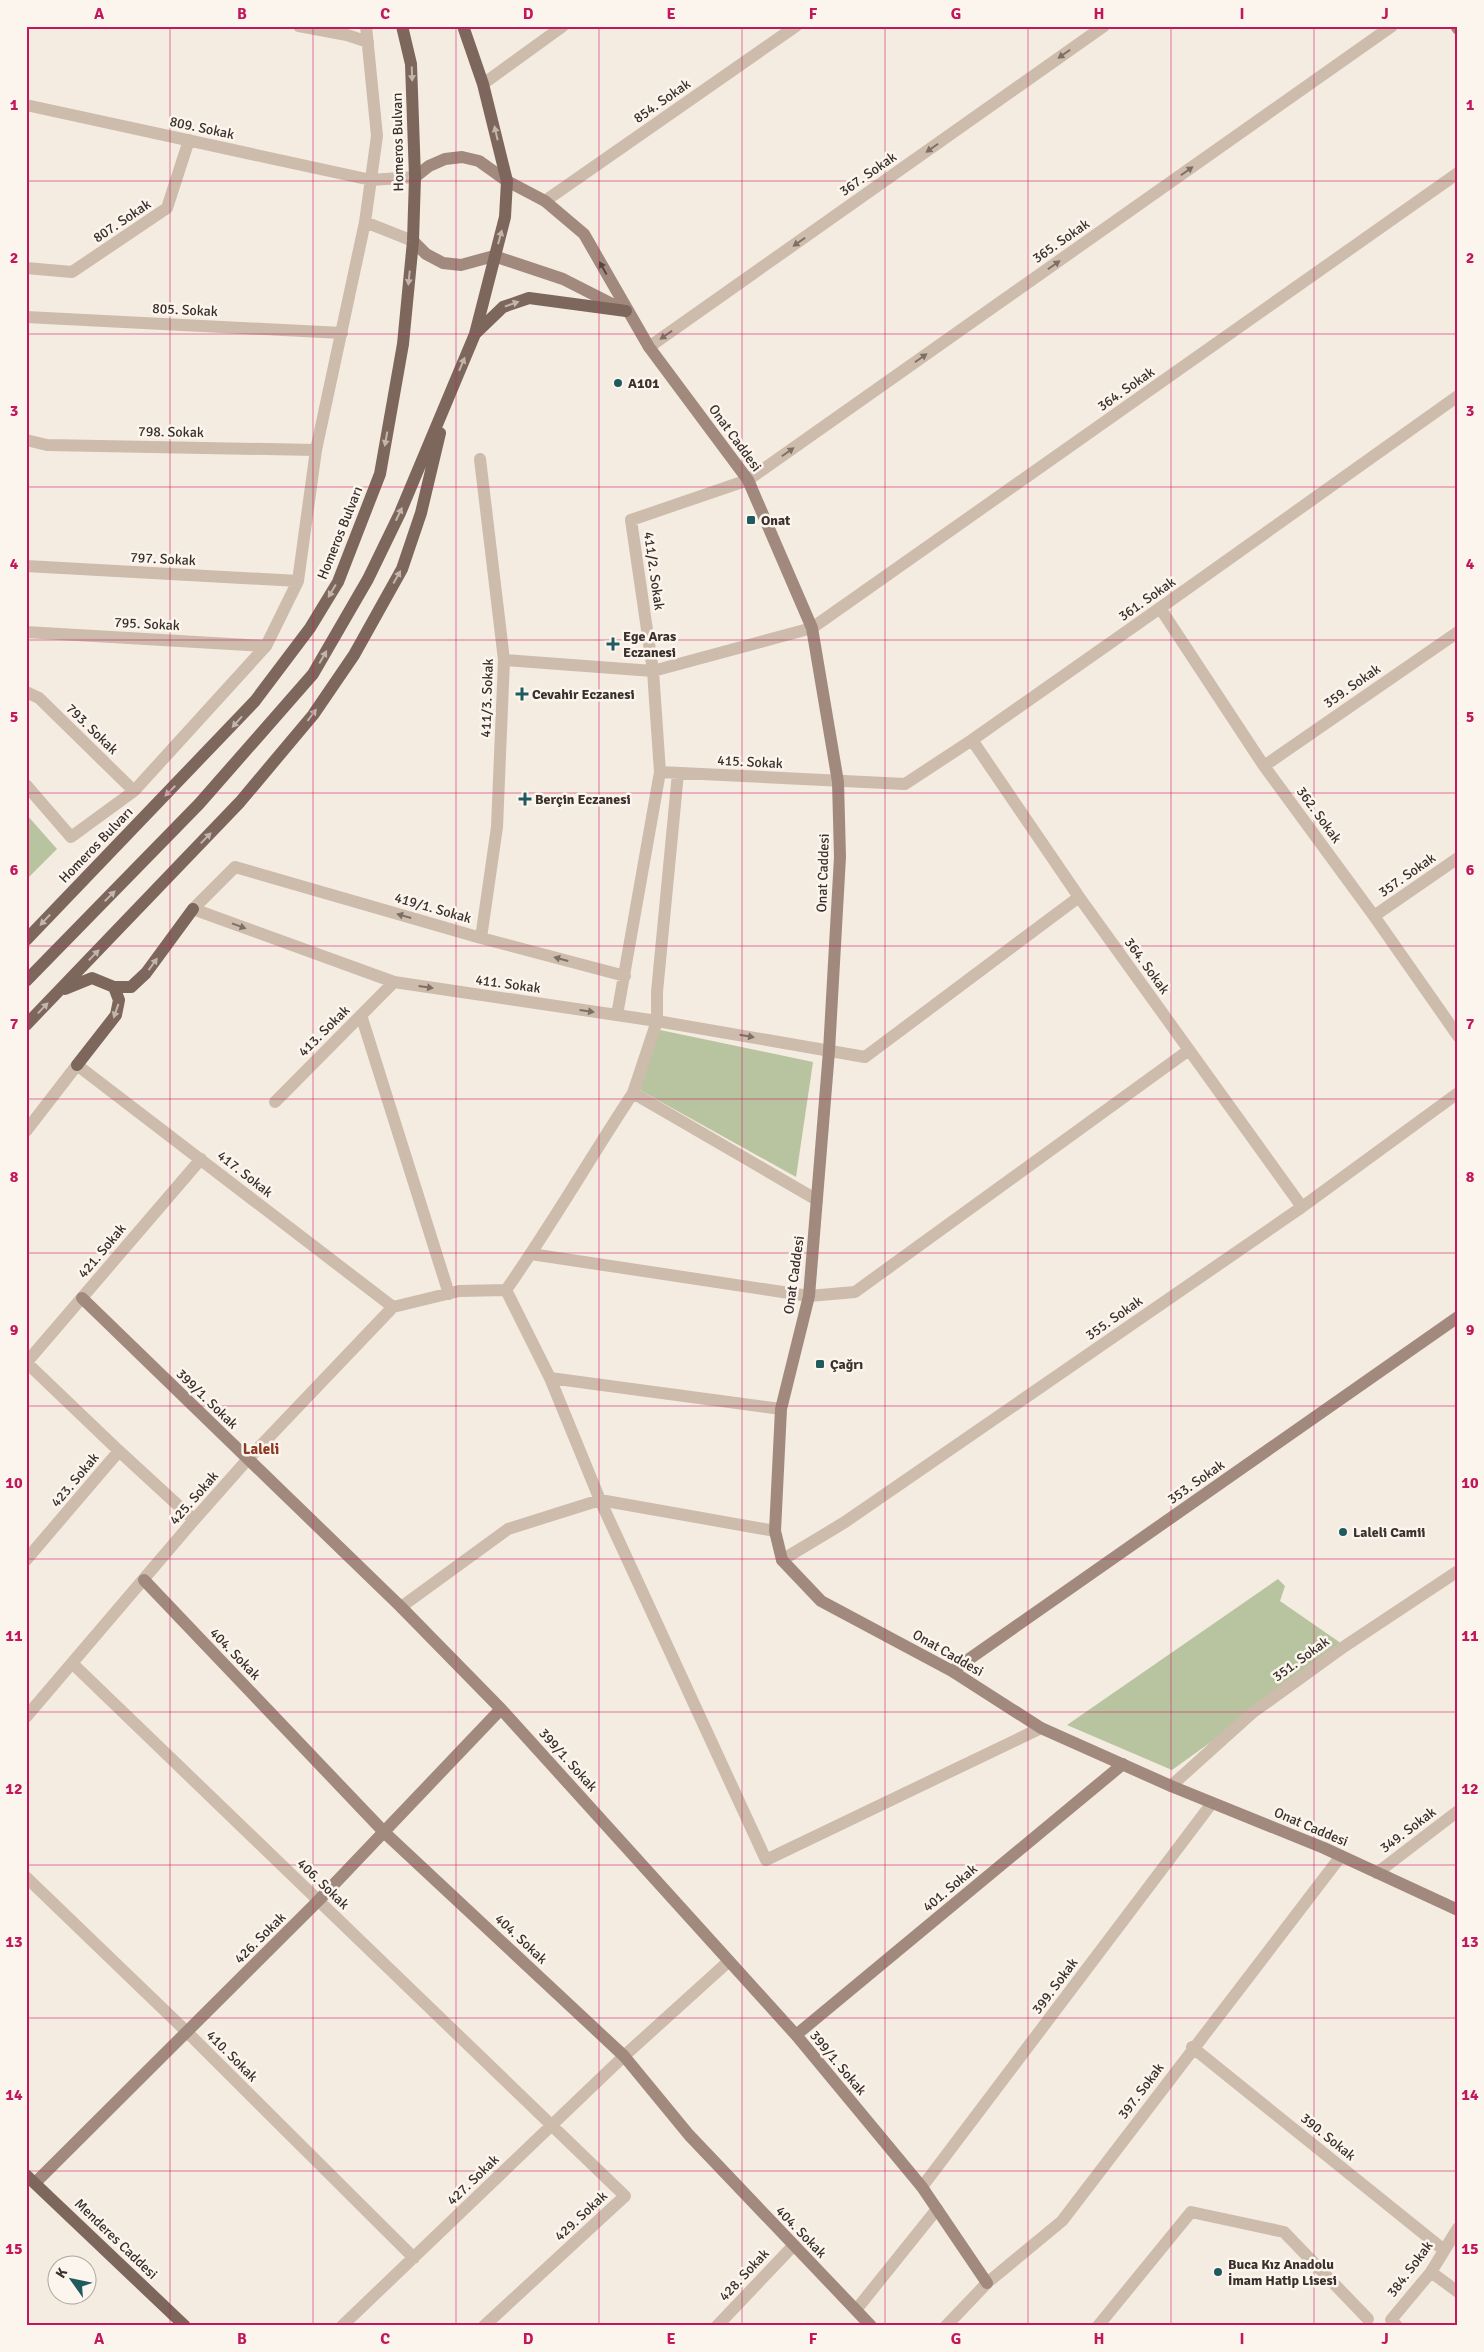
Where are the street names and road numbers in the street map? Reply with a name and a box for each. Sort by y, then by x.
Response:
street label: 854. Sokak [630,75,694,127]
street label: Homeros Bulvarı [389,92,407,192]
street label: 809. Sokak [168,113,236,143]
street label: 367. Sokak [836,148,900,200]
street label: 807. Sokak [90,196,154,246]
street label: 365. Sokak [1029,215,1093,267]
street label: 805. Sokak [152,300,218,320]
street label: 364. Sokak [1094,363,1158,415]
street label: Onat Caddesi [705,401,765,475]
street label: 798. Sokak [138,423,204,441]
street label: Homeros Bulvarı [314,484,366,582]
street label: 411/2. Sokak [640,531,668,611]
street label: 797. Sokak [130,549,196,569]
street label: 361. Sokak [1115,573,1179,625]
street label: 795. Sokak [114,614,180,634]
street label: 411/3. Sokak [477,658,497,738]
street label: 359. Sokak [1320,660,1384,712]
street label: 793. Sokak [62,700,122,758]
street label: 415. Sokak [717,752,783,772]
street label: 362. Sokak [1293,783,1345,847]
street label: Homeros Bulvarı [56,803,136,887]
street label: Onat Caddesi [813,833,833,913]
street label: 357. Sokak [1375,849,1439,901]
street label: 419/1. Sokak [393,889,473,927]
street label: 364. Sokak [1121,934,1173,998]
street label: 411. Sokak [474,971,542,997]
street label: 413. Sokak [295,1002,353,1060]
street label: 417. Sokak [214,1147,276,1201]
street label: 421. Sokak [74,1220,130,1282]
street label: Onat Caddesi [780,1235,808,1315]
street label: 355. Sokak [1082,1292,1146,1344]
street label: 399/1. Sokak [173,1365,241,1433]
street label: 423. Sokak [47,1449,103,1511]
street label: 353. Sokak [1164,1456,1228,1508]
street label: 425. Sokak [166,1468,222,1528]
street label: 404. Sokak [206,1624,264,1684]
street label: Onat Caddesi [910,1626,986,1680]
street label: 351. Sokak [1269,1633,1333,1685]
street label: 399/1. Sokak [535,1725,601,1795]
street label: 349. Sokak [1377,1803,1439,1857]
street label: Onat Caddesi [1271,1804,1351,1850]
street label: 406. Sokak [293,1855,353,1913]
street label: 401. Sokak [919,1860,981,1916]
street label: 426. Sokak [231,1909,289,1967]
street label: 404. Sokak [491,1910,551,1968]
street label: 399. Sokak [1028,1955,1082,2017]
street label: 410. Sokak [203,2027,261,2085]
street label: 399/1. Sokak [806,2027,870,2099]
street label: 397. Sokak [1114,2060,1168,2122]
street label: 390. Sokak [1297,2110,1359,2164]
street label: 427. Sokak [443,2151,503,2209]
street label: 429. Sokak [551,2187,611,2245]
street label: Menderes Caddesi [71,2195,161,2283]
street label: 404. Sokak [772,2202,830,2262]
street label: 384. Sokak [1383,2238,1437,2300]
street label: 428. Sokak [715,2245,773,2305]

